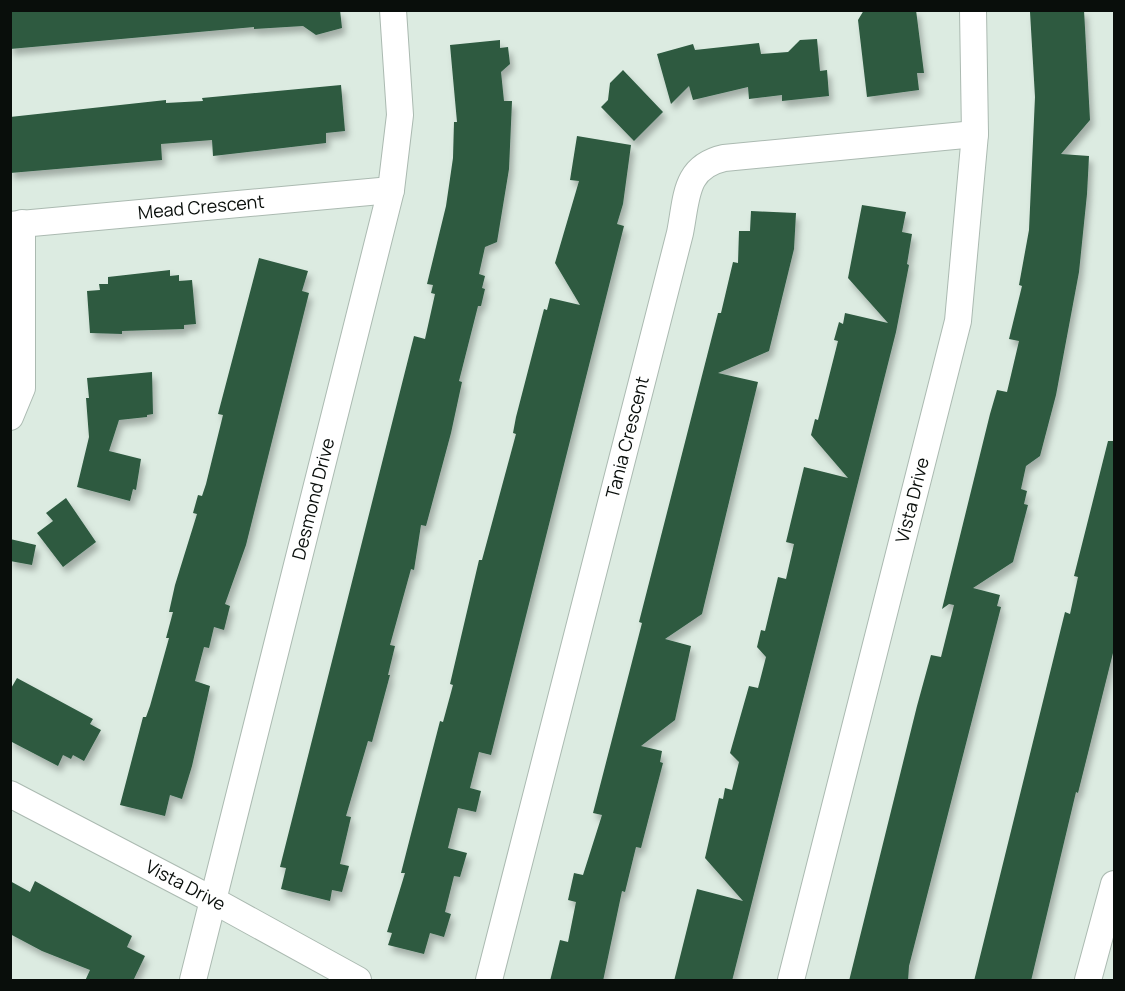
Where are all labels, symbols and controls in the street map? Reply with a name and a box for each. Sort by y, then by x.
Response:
street label: Mead Crescent [137,189,265,224]
street label: Tania Crescent [600,374,654,501]
street label: Desmond Drive [286,435,339,562]
street label: Vista Drive [889,455,934,545]
street label: Vista Drive [142,854,230,916]

